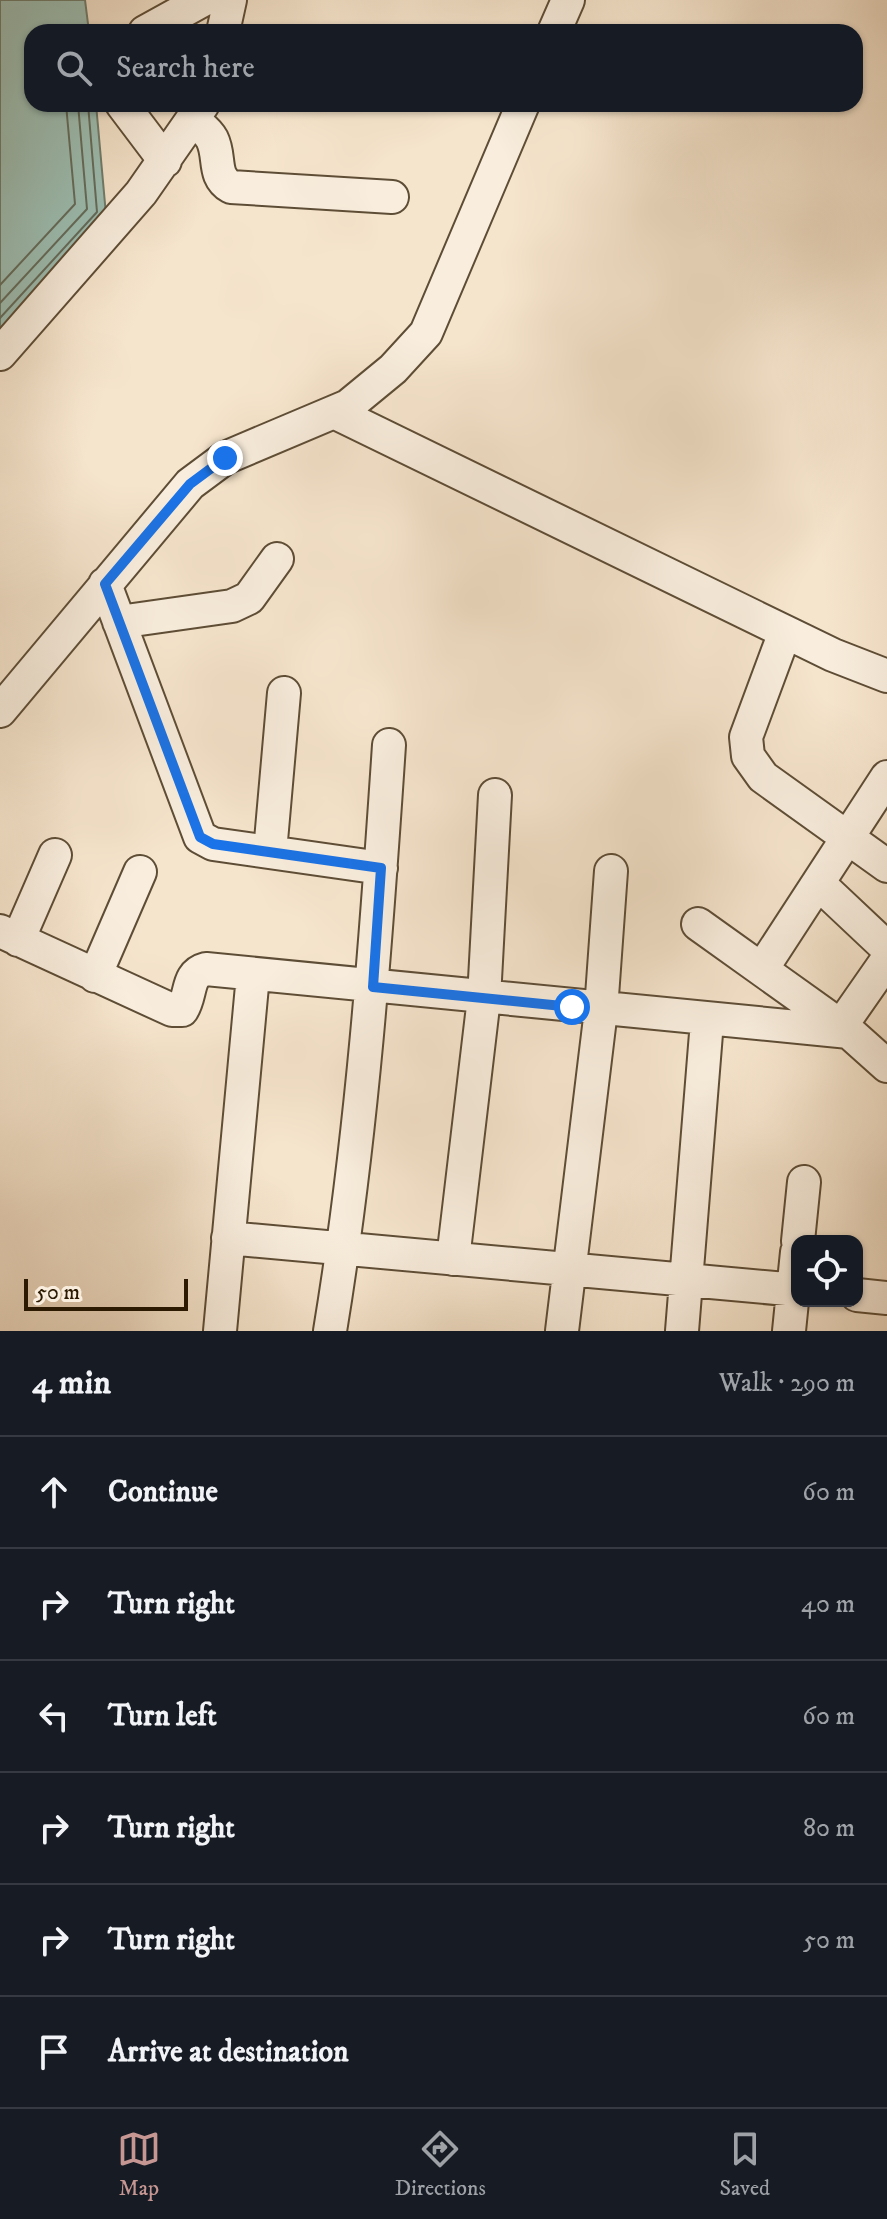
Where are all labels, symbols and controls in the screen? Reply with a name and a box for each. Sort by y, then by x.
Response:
search box [24,24,863,112]
icon: search [52,46,96,90]
text: Search here [116,50,255,87]
route end [207,440,243,476]
route start [554,989,590,1025]
map controls [791,1235,863,1307]
button: locate [791,1235,863,1307]
scale bar [24,1275,188,1311]
text: 50 m [36,1279,80,1306]
text: 4 min [32,1362,111,1404]
text: Walk · 290 m [719,1367,855,1400]
icon: ahead [32,1470,76,1514]
text: Continue [108,1474,218,1511]
text: 60 m [802,1476,855,1509]
icon: right [32,1582,76,1626]
text: Turn right [108,1586,235,1623]
text: 40 m [801,1588,855,1621]
icon: left [32,1694,76,1738]
text: Turn left [108,1698,217,1735]
text: 60 m [802,1700,855,1733]
icon: right [32,1806,76,1850]
text: Turn right [108,1810,235,1847]
text: 80 m [803,1812,855,1845]
icon: right [32,1918,76,1962]
text: Turn right [108,1922,235,1959]
text: 50 m [803,1924,855,1957]
icon: arrive [32,2030,76,2074]
text: Arrive at destination [108,2034,349,2071]
tab: Map [117,2127,161,2202]
tab: Directions [395,2127,486,2202]
tab: Saved [720,2127,770,2202]

